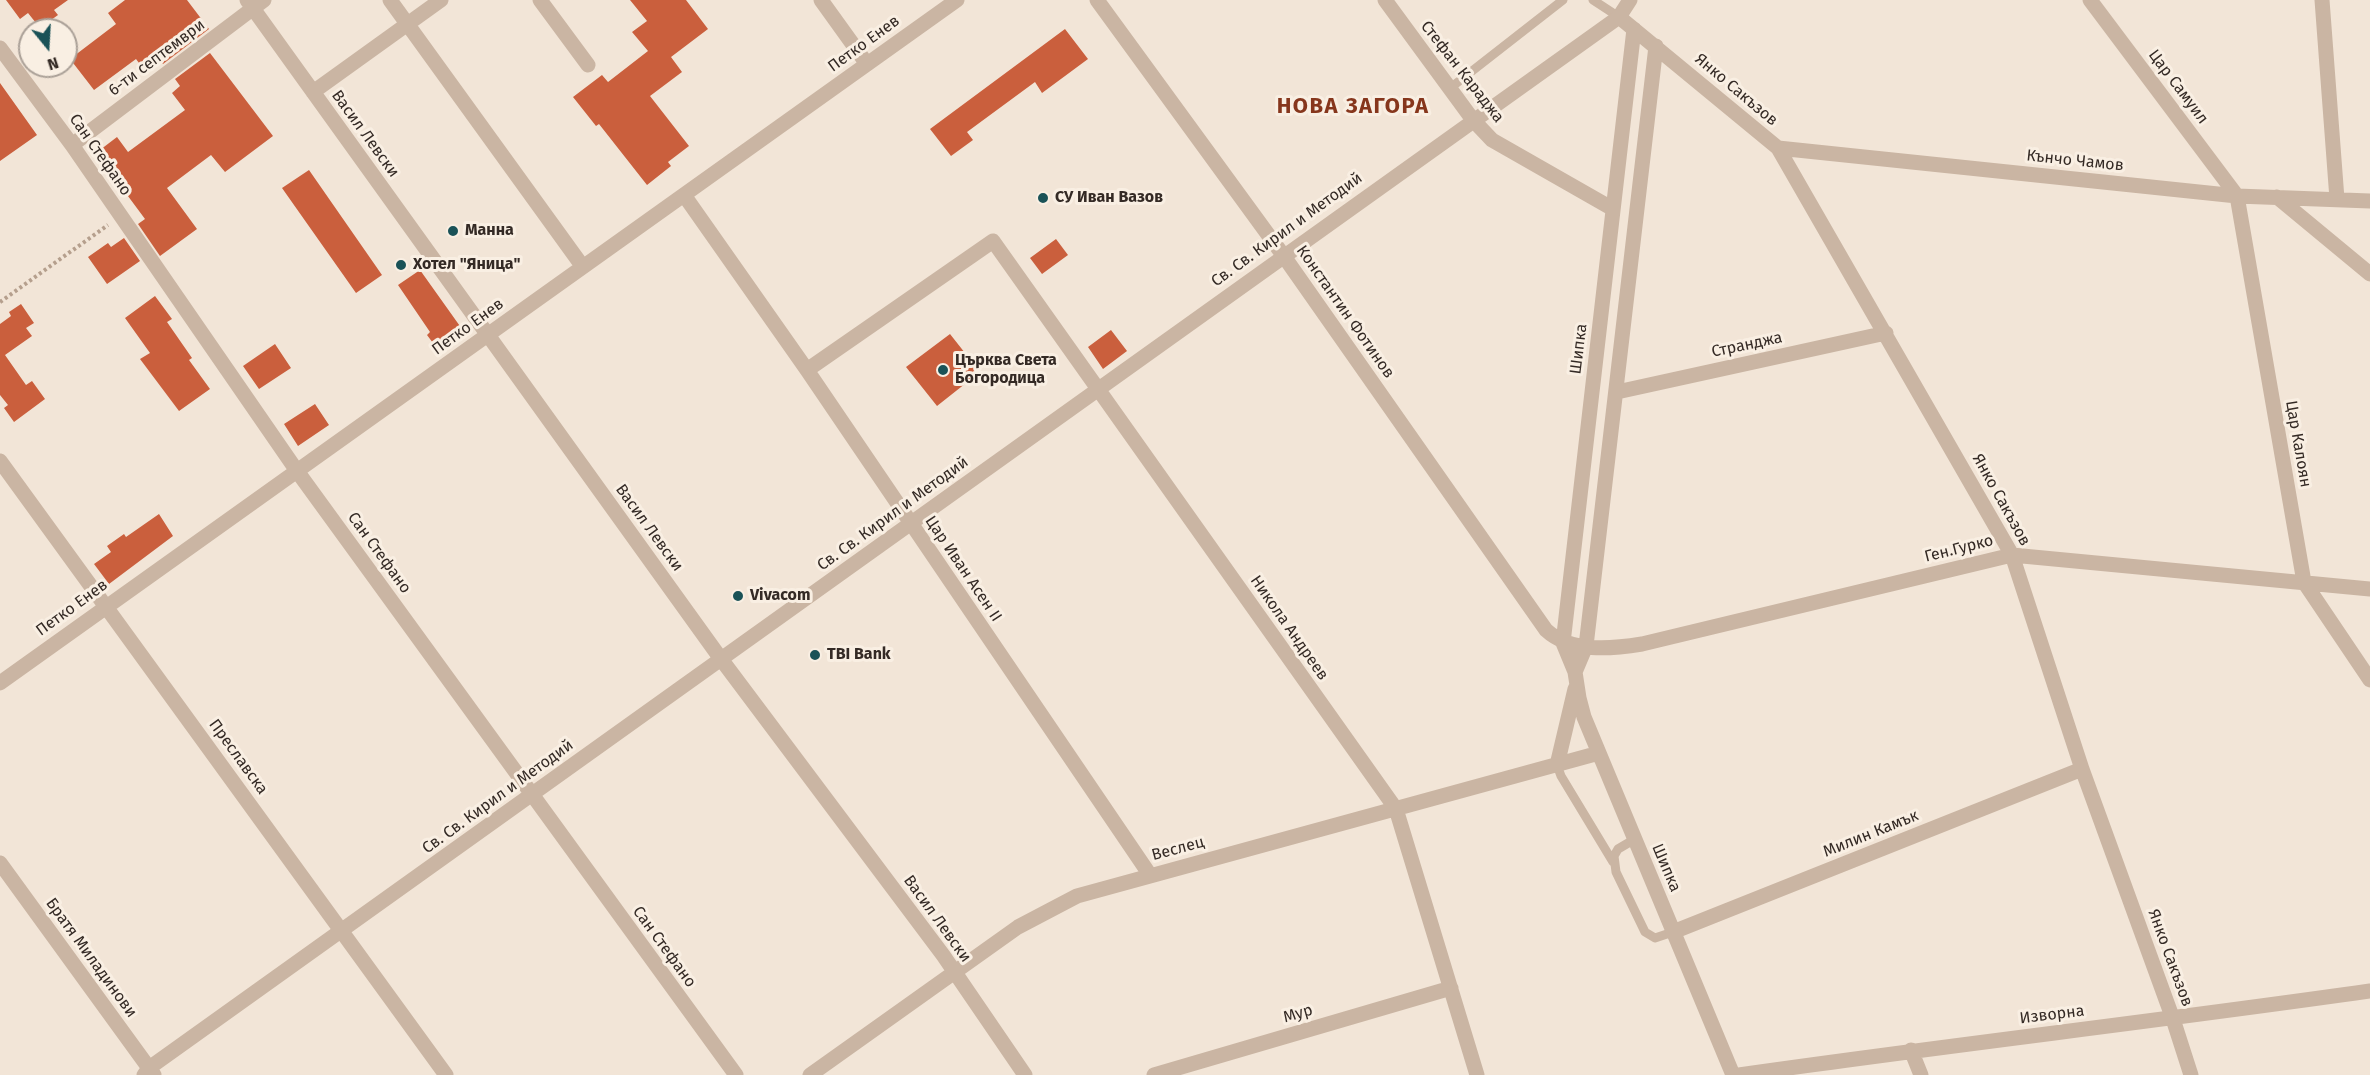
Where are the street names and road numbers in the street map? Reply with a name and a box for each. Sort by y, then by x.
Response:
street label: Петко Енев [824,12,904,76]
street label: 6-ти септември [105,16,209,100]
street label: Стефан Караджа [1416,17,1508,127]
street label: Цар Самуил [2144,46,2212,128]
street label: Янко Сакъзов [1691,50,1781,130]
street label: Васил Левски [327,87,403,181]
street label: Сан Стефано [65,110,135,200]
street label: Кънчо Чамов [2025,146,2125,176]
street label: Св. Св. Кирил и Методий [1208,169,1366,291]
street label: Константин Фотинов [1292,242,1398,382]
street label: Петко Енев [428,295,508,359]
street label: Шипка [1566,323,1592,375]
street label: Странджа [1710,328,1784,362]
street label: Цар Калоян [2281,399,2315,489]
street label: Янко Сакъзов [1968,451,2034,549]
street label: Св. Св. Кирил и Методий [814,453,972,575]
street label: Васил Левски [611,481,687,575]
street label: Сан Стефано [343,509,415,597]
street label: Цар Иван Асен II [920,512,1006,626]
street label: Ген.Гурко [1923,531,1995,567]
street label: Никола Андреев [1246,572,1332,684]
street label: Петко Енев [32,576,112,640]
street label: Преславска [204,716,272,798]
street label: Св. Св. Кирил и Методий [419,736,577,858]
street label: Милин Камък [1821,806,1921,862]
street label: Веслец [1150,833,1206,865]
street label: Шипка [1647,841,1685,895]
street label: Васил Левски [899,872,975,966]
street label: Братя Миладинови [41,895,141,1021]
street label: Сан Стефано [628,903,700,991]
street label: Янко Сакъзов [2143,907,2197,1009]
street label: Мур [1281,1001,1315,1027]
street label: Изворна [2019,1002,2085,1028]

